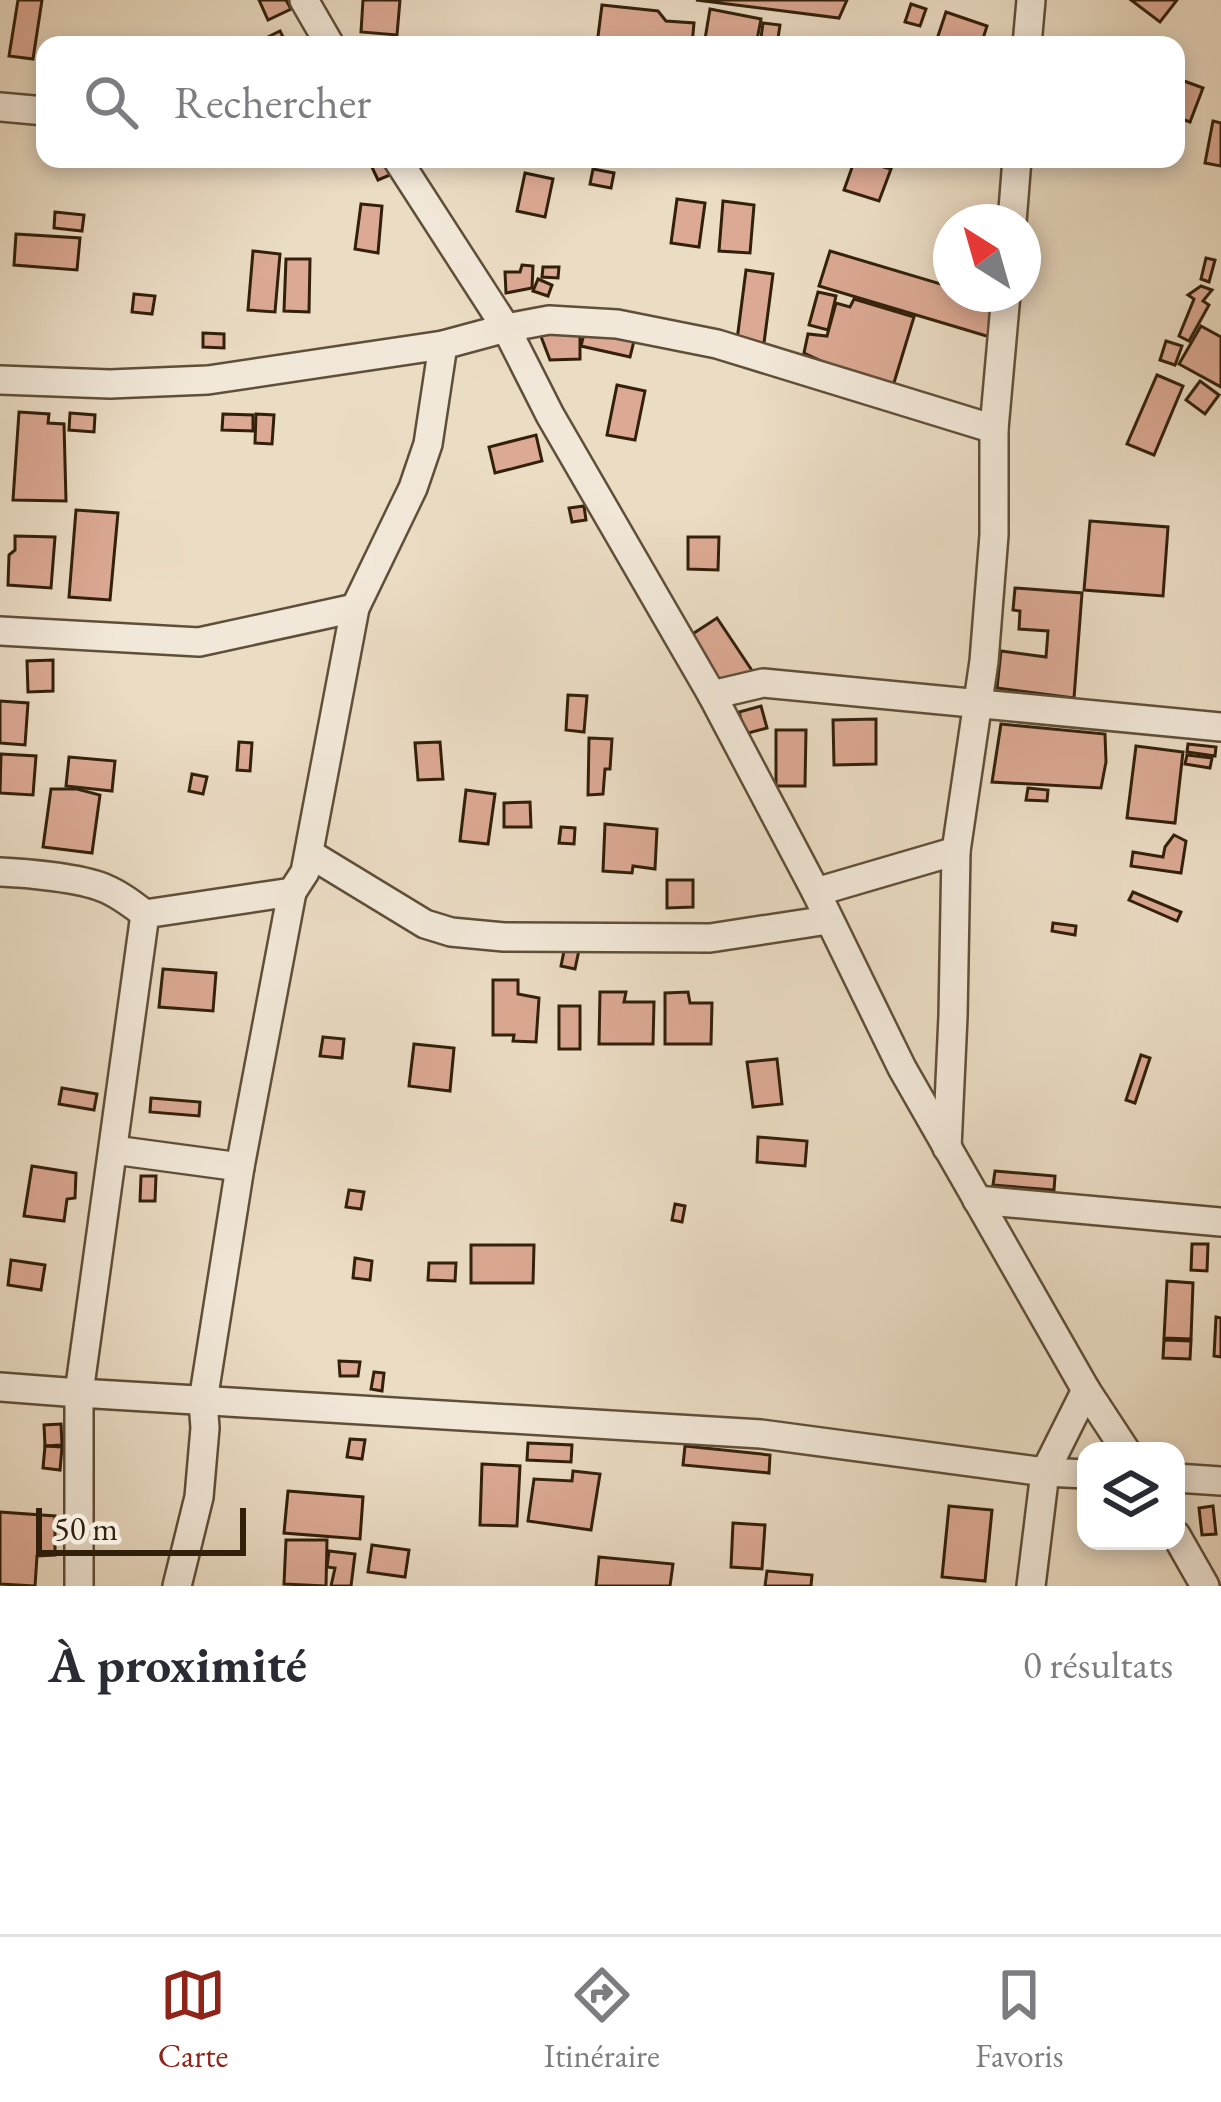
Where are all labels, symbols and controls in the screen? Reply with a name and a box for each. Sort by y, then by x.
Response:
search box [36,36,1185,168]
icon: search [78,69,144,135]
text: Rechercher [174,73,371,131]
north arrow [933,204,1041,312]
map controls [1077,1442,1185,1550]
button: layers [1077,1442,1185,1550]
scale bar [36,1502,246,1555]
text: 50 m [54,1507,118,1550]
text: À proximité [48,1631,307,1697]
text: 0 résultats [1023,1639,1173,1690]
tab: Carte [158,1962,229,2077]
tab: Itinéraire [544,1962,660,2077]
tab: Favoris [975,1962,1063,2077]

